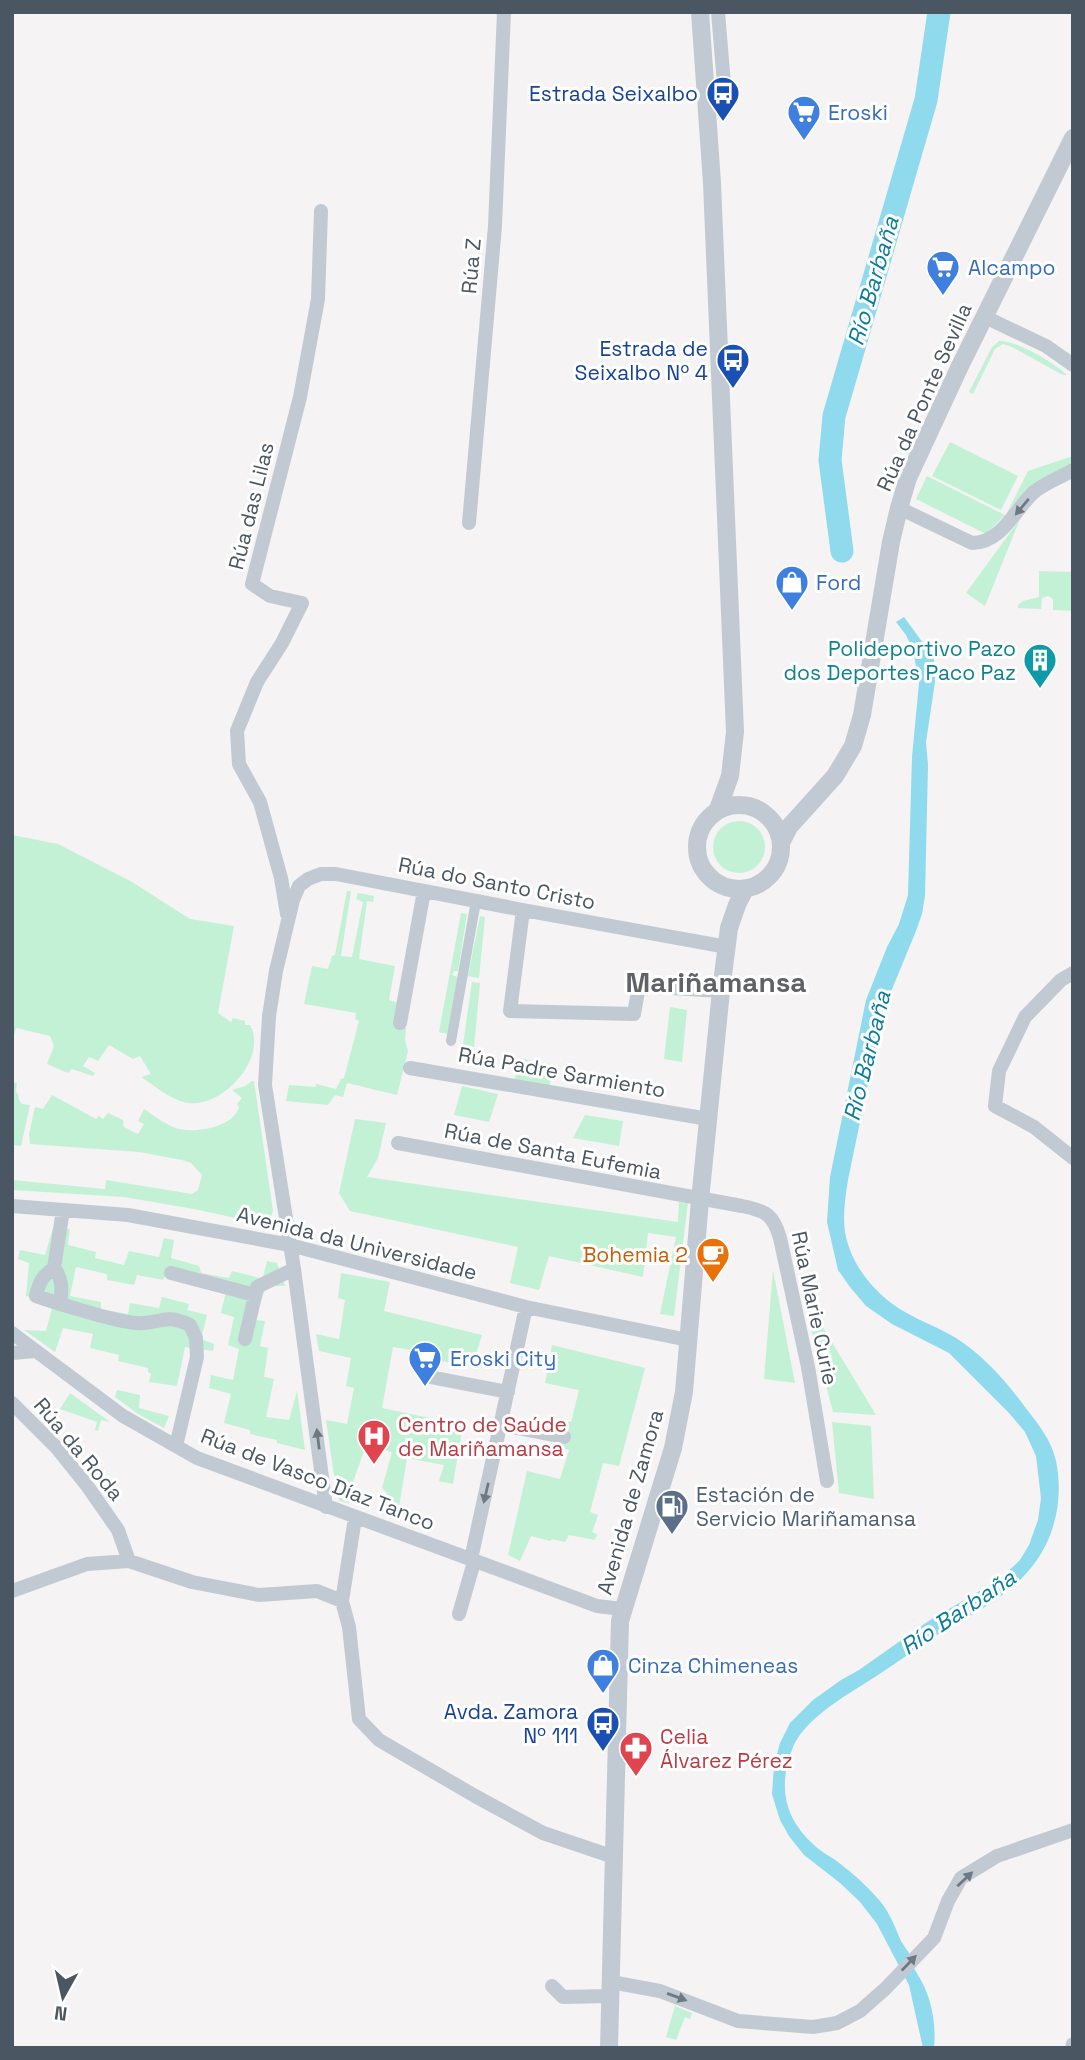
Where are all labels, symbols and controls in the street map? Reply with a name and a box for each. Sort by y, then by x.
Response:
bus stop icon: Estrada Seixalbo [704,74,742,123]
place label: Estrada Seixalbo [529,80,698,107]
supermarket icon: Eroski [785,93,823,142]
place label: Eroski [828,99,888,126]
water label: Río Barbaña [840,212,906,349]
street label: Rúa Z [455,237,487,295]
supermarket icon: Alcampo [924,248,962,297]
place label: Alcampo [968,254,1056,281]
street label: Rúa da Ponte Sevilla [870,299,978,495]
place label: Estrada de Seixalbo Nº 4 [575,335,708,386]
bus stop icon: Estrada de Seixalbo Nº 4 [714,341,752,390]
street label: Rúa das Lilas [222,439,280,573]
one-way arrow [1014,498,1030,516]
shop icon: Ford [773,563,811,612]
place label: Ford [816,569,861,596]
place label: Polideportivo Pazo dos Deportes Paco Paz [784,635,1016,686]
building icon: Polideportivo Pazo dos Deportes Paco Paz [1021,641,1059,690]
street label: Rúa do Santo Cristo [396,851,598,915]
district label: Mariñamansa [626,964,806,1000]
water label: Río Barbaña [836,987,898,1124]
street label: Rúa Padre Sarmiento [456,1040,668,1104]
street label: Rúa de Santa Eufemia [442,1117,664,1185]
street label: Avenida da Universidade [234,1200,480,1286]
street label: Rúa Marie Curie [786,1229,844,1387]
cafe icon: Bohemia 2 [694,1235,732,1284]
place label: Bohemia 2 [582,1241,688,1268]
supermarket icon: Eroski City [406,1339,444,1388]
place label: Eroski City [450,1345,556,1372]
street label: Rúa da Roda [28,1392,130,1506]
street label: Avenida de Zamora [591,1406,669,1598]
place label: Centro de Saúde de Mariñamansa [398,1411,567,1462]
hospital icon: Centro de Saúde de Mariñamansa [355,1417,393,1466]
street label: Rúa de Vasco Díaz Tanco [197,1422,439,1536]
one-way arrow [312,1428,323,1450]
place label: Estación de Servicio Mariñamansa [696,1481,916,1532]
one-way arrow [480,1482,491,1504]
fuel station icon: Estación de Servicio Mariñamansa [653,1487,691,1536]
water label: Río Barbaña [895,1562,1022,1662]
shop icon: Cinza Chimeneas [584,1646,622,1695]
place label: Cinza Chimeneas [628,1652,798,1679]
place label: Avda. Zamora Nº 111 [444,1698,578,1749]
bus stop icon: Avda. Zamora Nº 111 [584,1704,622,1753]
place label: Celia Álvarez Pérez [660,1723,793,1774]
pharmacy icon: Celia Álvarez Pérez [617,1729,655,1778]
one-way arrow [956,1871,973,1887]
one-way arrow [901,1955,917,1972]
north arrow [28,1962,98,2032]
one-way arrow [666,1992,687,2003]
text: N [53,2000,69,2027]

